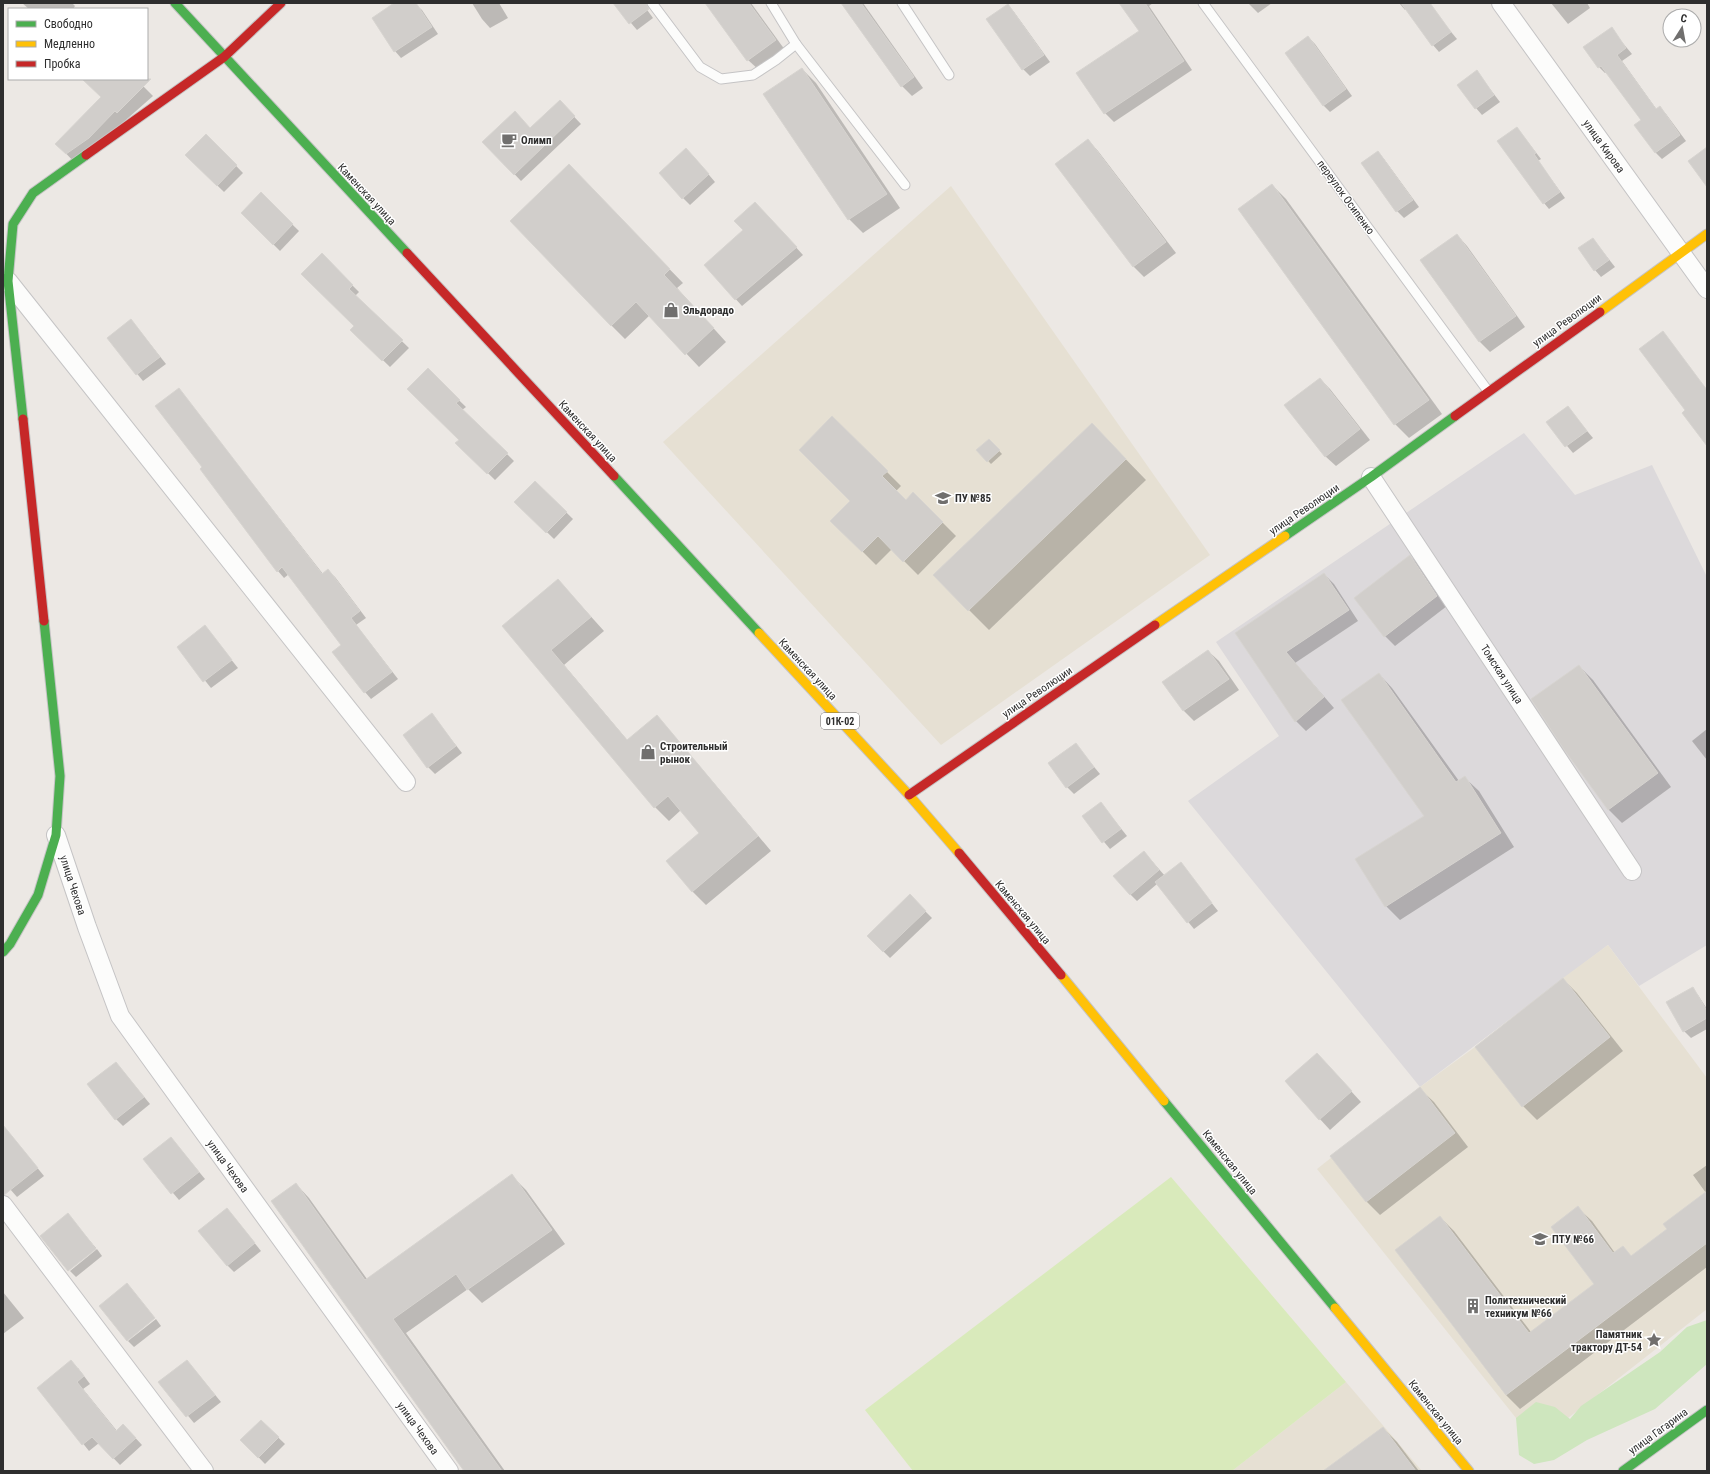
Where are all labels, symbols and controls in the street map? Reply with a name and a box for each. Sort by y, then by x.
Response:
legend [8,8,148,80]
north arrow [1662,8,1702,48]
text: С [1679,12,1688,26]
text: Свободно [44,17,93,31]
text: Медленно [44,37,95,51]
text: Пробка [44,57,81,71]
street label: улица Кирова [1580,117,1627,175]
cafe icon: Олимп [500,131,518,149]
place label: Олимп [521,134,551,147]
street label: переулок Осипенко [1314,158,1377,237]
street label: Каменская улица [335,161,398,228]
street label: улица Революции [1530,291,1604,350]
shop icon: Эльдорадо [662,301,680,319]
place label: Эльдорадо [683,304,735,317]
street label: Каменская улица [556,398,619,465]
street label: улица Революции [1267,481,1342,538]
school or university icon: ПУ №85 [934,489,952,507]
place label: ПУ №85 [955,492,992,505]
street label: Каменская улица [776,636,839,703]
street label: Томская улица [1478,642,1526,706]
street label: улица Революции [1000,664,1075,721]
road number: 01К-02 [821,713,859,729]
place label: Строительный рынок [660,740,728,766]
shop icon: Строительный рынок [639,743,657,761]
street label: улица Чехова [57,854,88,917]
street label: Каменская улица [992,878,1053,947]
street label: Каменская улица [1200,1127,1260,1197]
street label: улица Чехова [204,1137,251,1195]
school or university icon: ПТУ №66 [1531,1230,1549,1248]
place label: ПТУ №66 [1552,1233,1594,1246]
place label: Политехнический техникум №66 [1485,1294,1566,1320]
building icon: Политехнический техникум №66 [1464,1297,1482,1315]
place label: Памятник трактору ДТ-54 [1571,1328,1642,1354]
place icon: Памятник трактору ДТ-54 [1645,1331,1663,1349]
street label: Каменская улица [1406,1377,1466,1447]
street label: улица Чехова [394,1399,441,1457]
street label: улица Гагарина [1626,1406,1690,1457]

